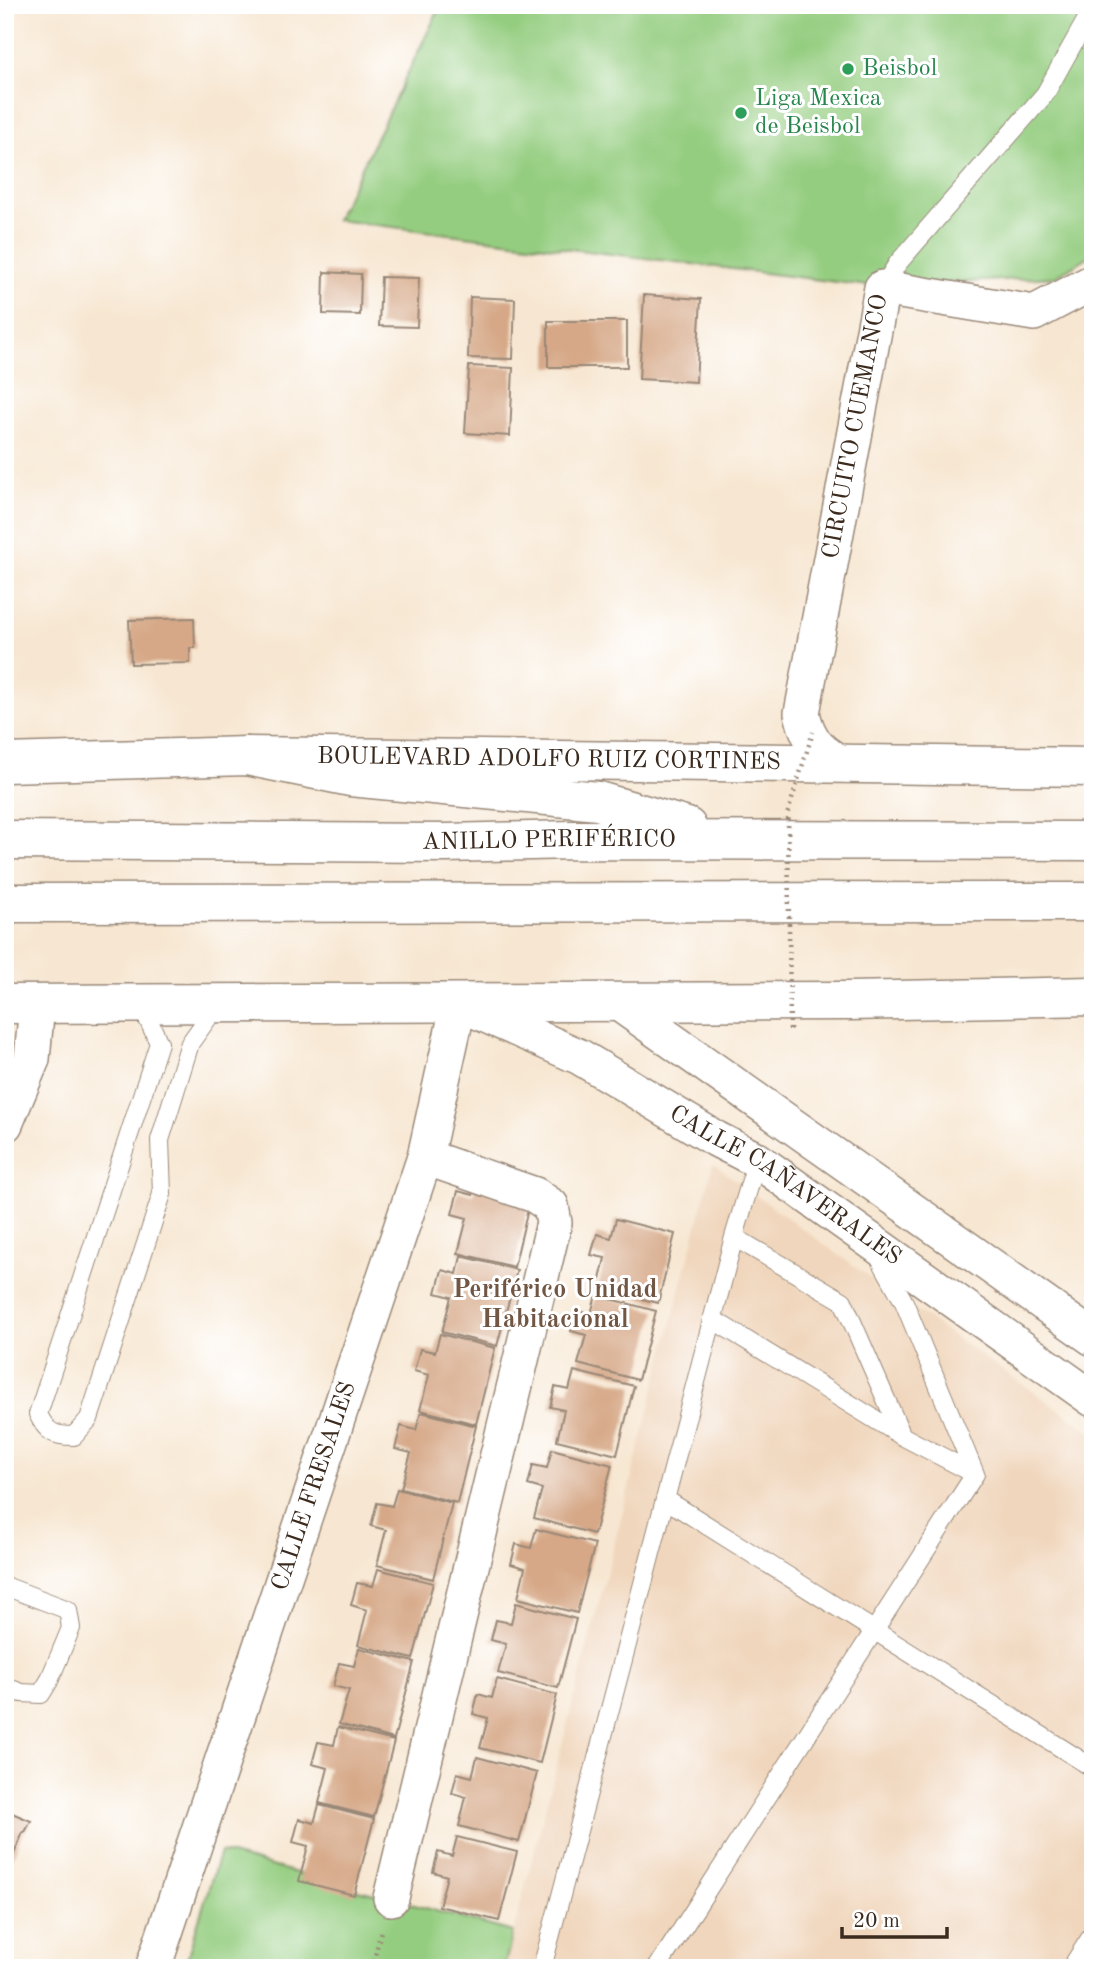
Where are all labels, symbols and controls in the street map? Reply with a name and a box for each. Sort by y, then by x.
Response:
place label: Beisbol [862,57,937,81]
marker: Beisbol [840,61,856,77]
place label: Liga Mexica de Beisbol [755,87,882,139]
marker: Liga Mexica de Beisbol [733,105,749,121]
street label: CIRCUITO CUEMANCO [819,292,893,561]
street label: BOULEVARD ADOLFO RUIZ CORTINES [317,745,781,775]
street label: ANILLO PERIFÉRICO [422,824,676,855]
street label: CALLE CAÑAVERALES [665,1102,905,1270]
district label: Periférico Unidad Habitacional [452,1277,658,1333]
street label: CALLE FRESALES [268,1379,361,1594]
scale bar [842,1896,948,1940]
text: 20 m [853,1911,900,1932]

